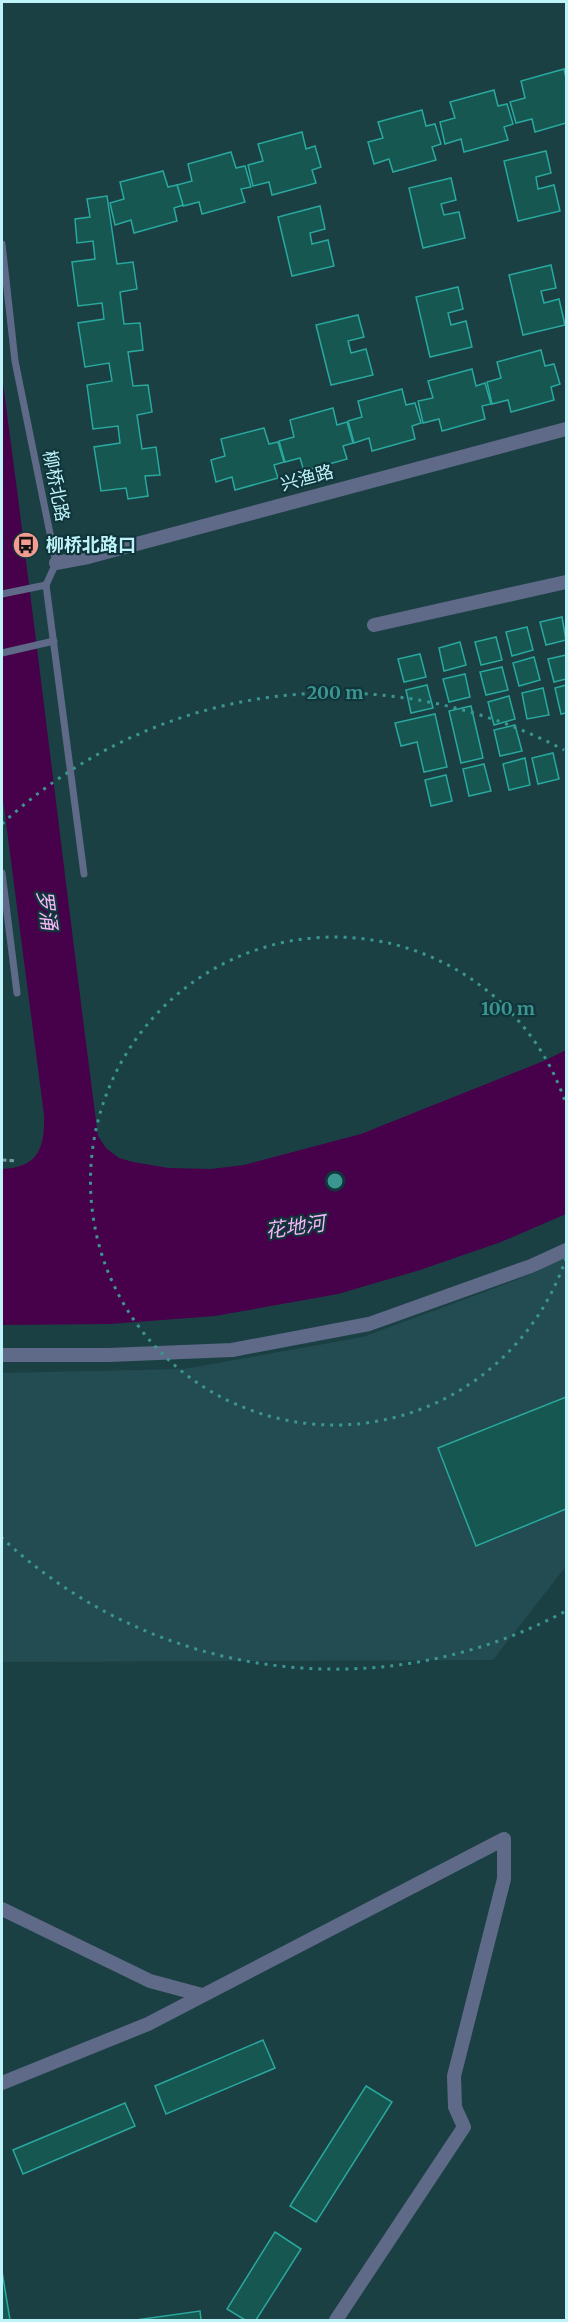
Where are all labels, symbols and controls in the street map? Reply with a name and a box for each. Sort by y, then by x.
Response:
street label: 柳桥北路 [38,448,75,523]
street label: 兴渔路 [278,459,336,496]
bus stop icon: 柳桥北路口 [11,530,41,560]
place label: 柳桥北路口 [46,533,136,556]
text: 200 m [307,681,363,704]
water label: 罗涌 [32,888,63,933]
text: 100 m [481,997,535,1020]
centre of rings [325,1171,345,1191]
water label: 花地河 [263,1209,330,1243]

